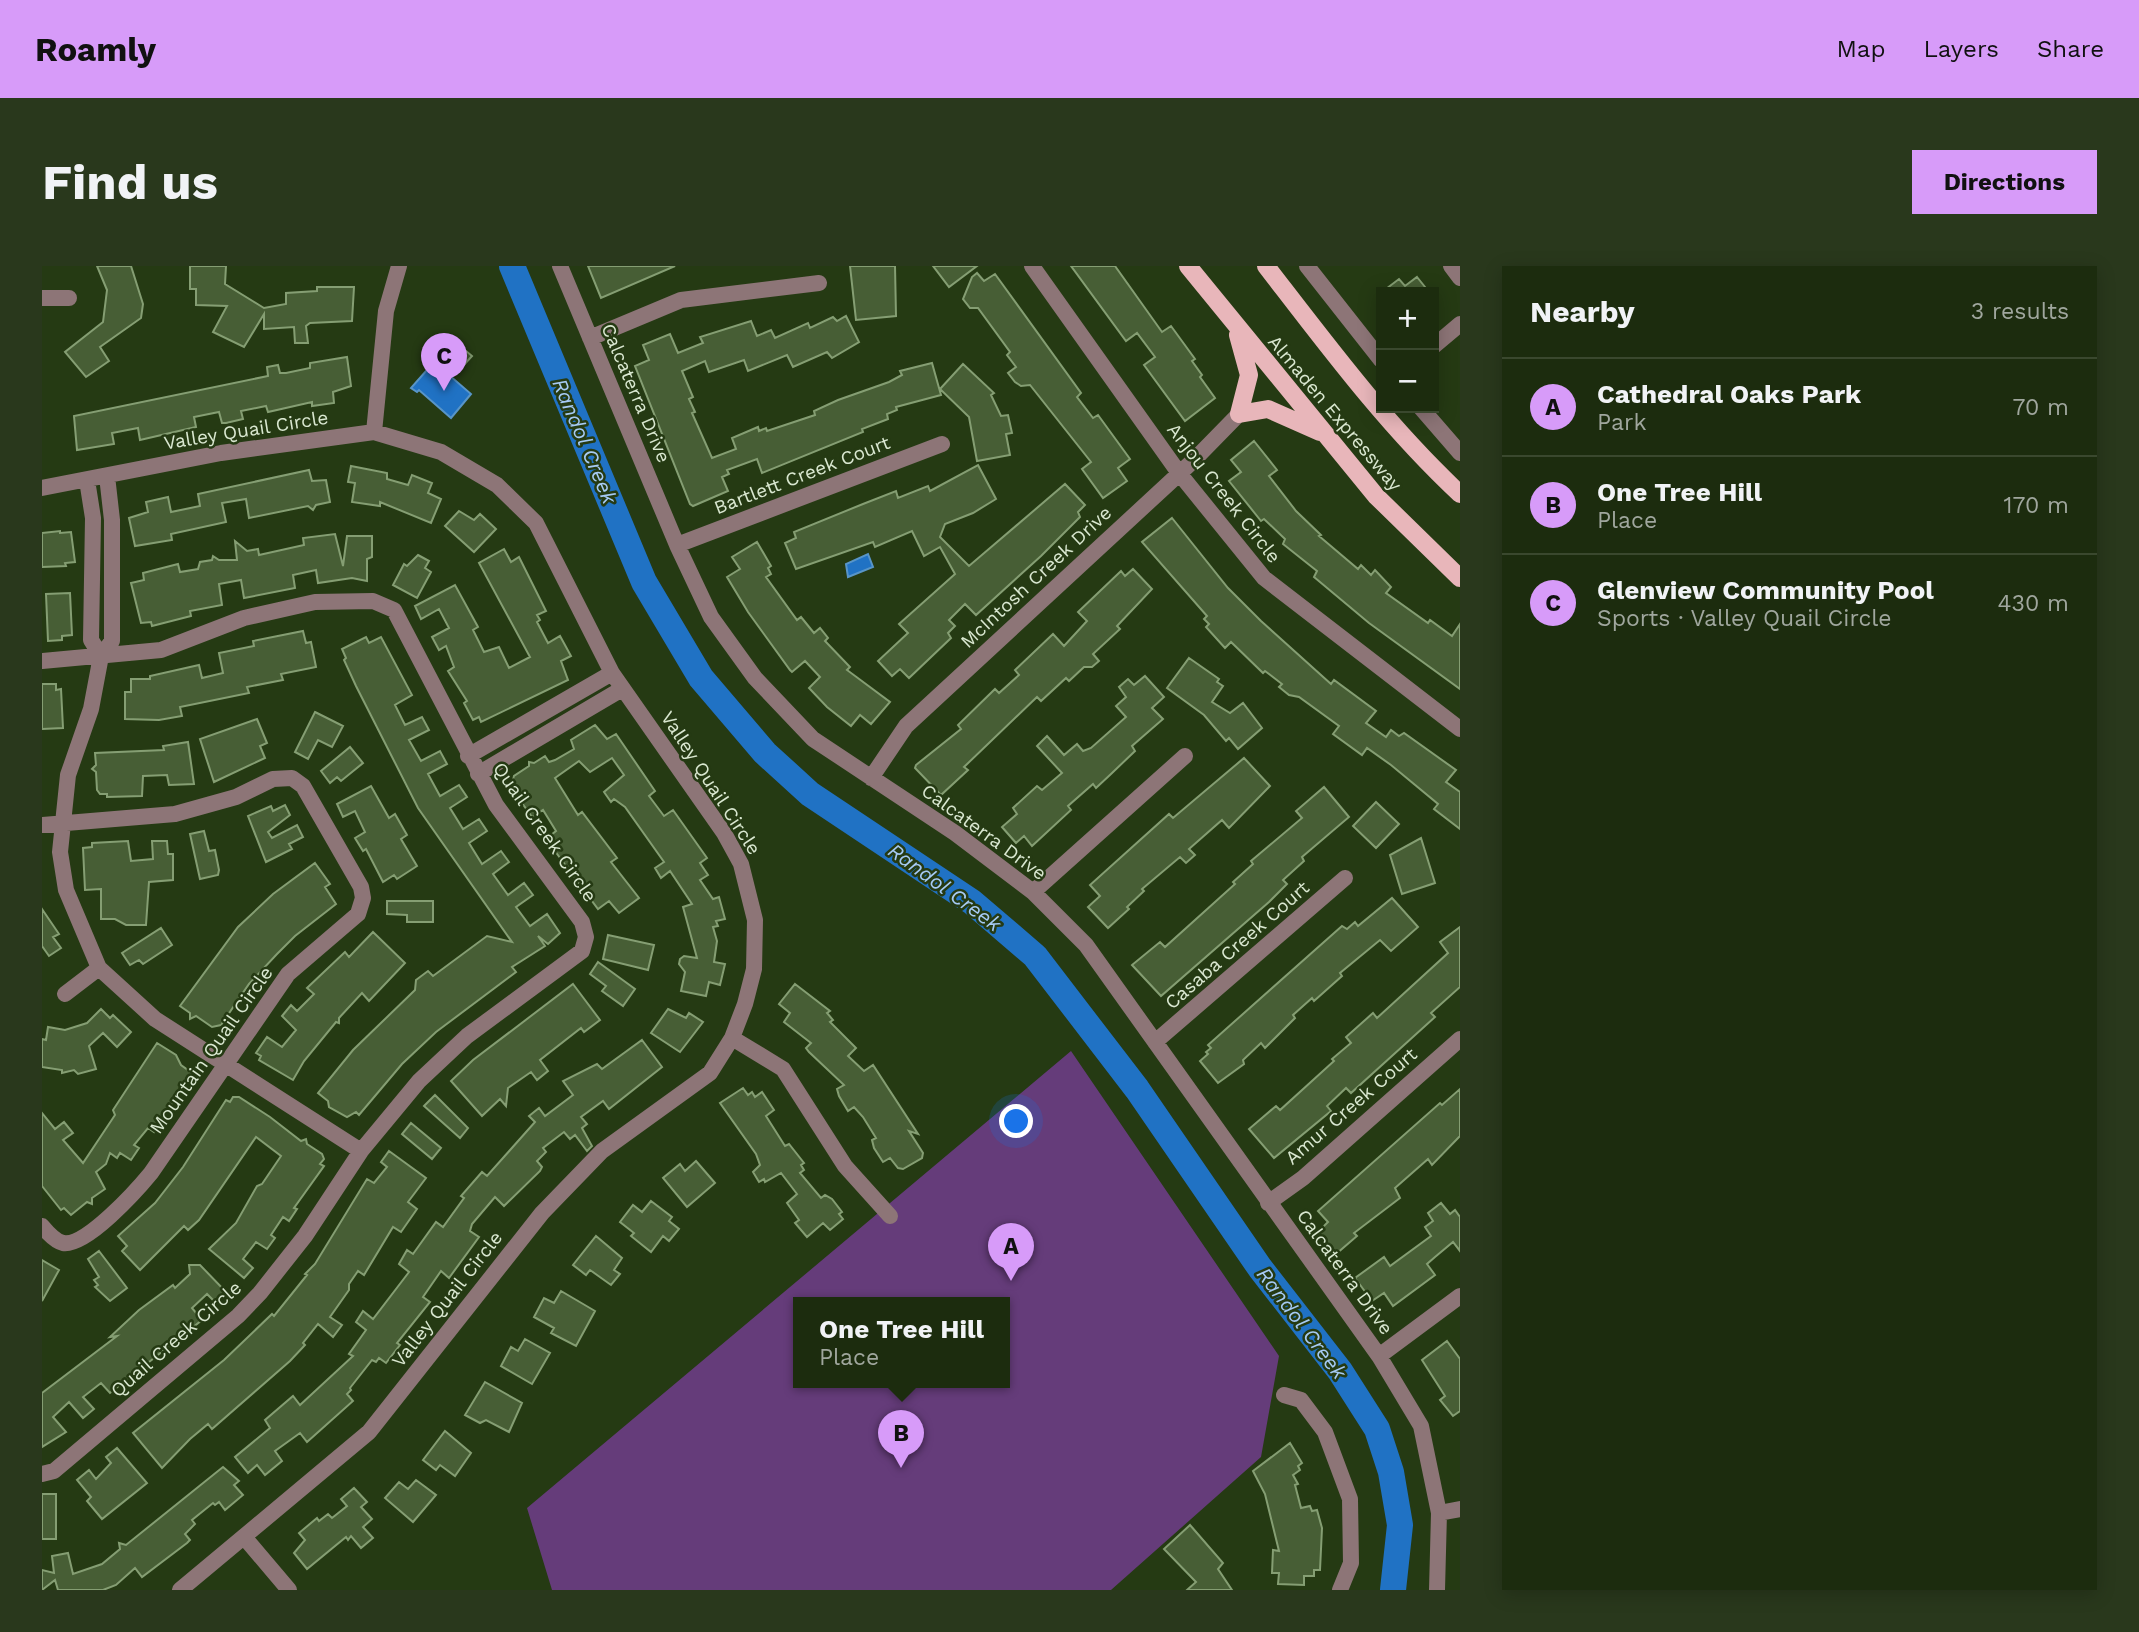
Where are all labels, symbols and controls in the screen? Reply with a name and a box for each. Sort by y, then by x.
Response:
text: Roamly [35,30,156,69]
text: Map [1837,35,1885,63]
text: Layers [1923,35,1999,63]
text: Share [2037,35,2104,63]
button: Directions [1912,150,2097,214]
text: Find us [42,153,218,211]
map controls [1376,287,1439,413]
button: + [1376,287,1439,350]
text: Nearby [1530,294,1635,329]
text: 3 results [1971,298,2069,325]
street label: Calcaterra Drive [596,320,676,466]
street label: Almaden Expressway [1263,331,1407,496]
pin: C [421,333,467,391]
button: − [1376,350,1439,413]
water label: Randol Creek [547,374,623,508]
text: Cathedral Oaks Park [1597,379,1861,409]
text: A [1545,394,1561,421]
text: 70 m [2012,394,2069,421]
street label: Valley Quail Circle [162,406,330,454]
text: Park [1597,409,1646,436]
street label: Anjou Creek Circle [1162,418,1286,568]
street label: Bartlett Creek Court [711,431,893,519]
text: One Tree Hill [1597,477,1762,507]
text: B [1545,492,1561,519]
text: 170 m [2004,492,2069,519]
street label: McIntosh Creek Drive [956,501,1116,653]
text: Place [1597,507,1657,534]
text: Glenview Community Pool [1597,575,1934,605]
text: C [1545,590,1561,617]
text: 430 m [1997,590,2069,617]
text: Sports · Valley Quail Circle [1597,605,1892,632]
street label: Valley Quail Circle [656,707,766,859]
street label: Quail Creek Circle [488,758,602,906]
street label: Calcaterra Drive [917,779,1051,885]
water label: Randol Creek [883,838,1007,937]
street label: Casaba Creek Court [1160,876,1314,1014]
street label: Mountain Quail Circle [144,962,278,1138]
street label: Amur Creek Court [1281,1043,1421,1169]
your location [999,1104,1033,1138]
street label: Calcaterra Drive [1292,1205,1398,1339]
pin: A [988,1223,1034,1281]
street label: Valley Quail Circle [387,1226,507,1372]
water label: Randol Creek [1252,1262,1353,1384]
street label: Quail Creek Circle [106,1276,246,1402]
popup [793,1297,1010,1388]
text: One Tree Hill [819,1314,984,1344]
text: Place [819,1344,879,1371]
pin: B [878,1410,924,1468]

